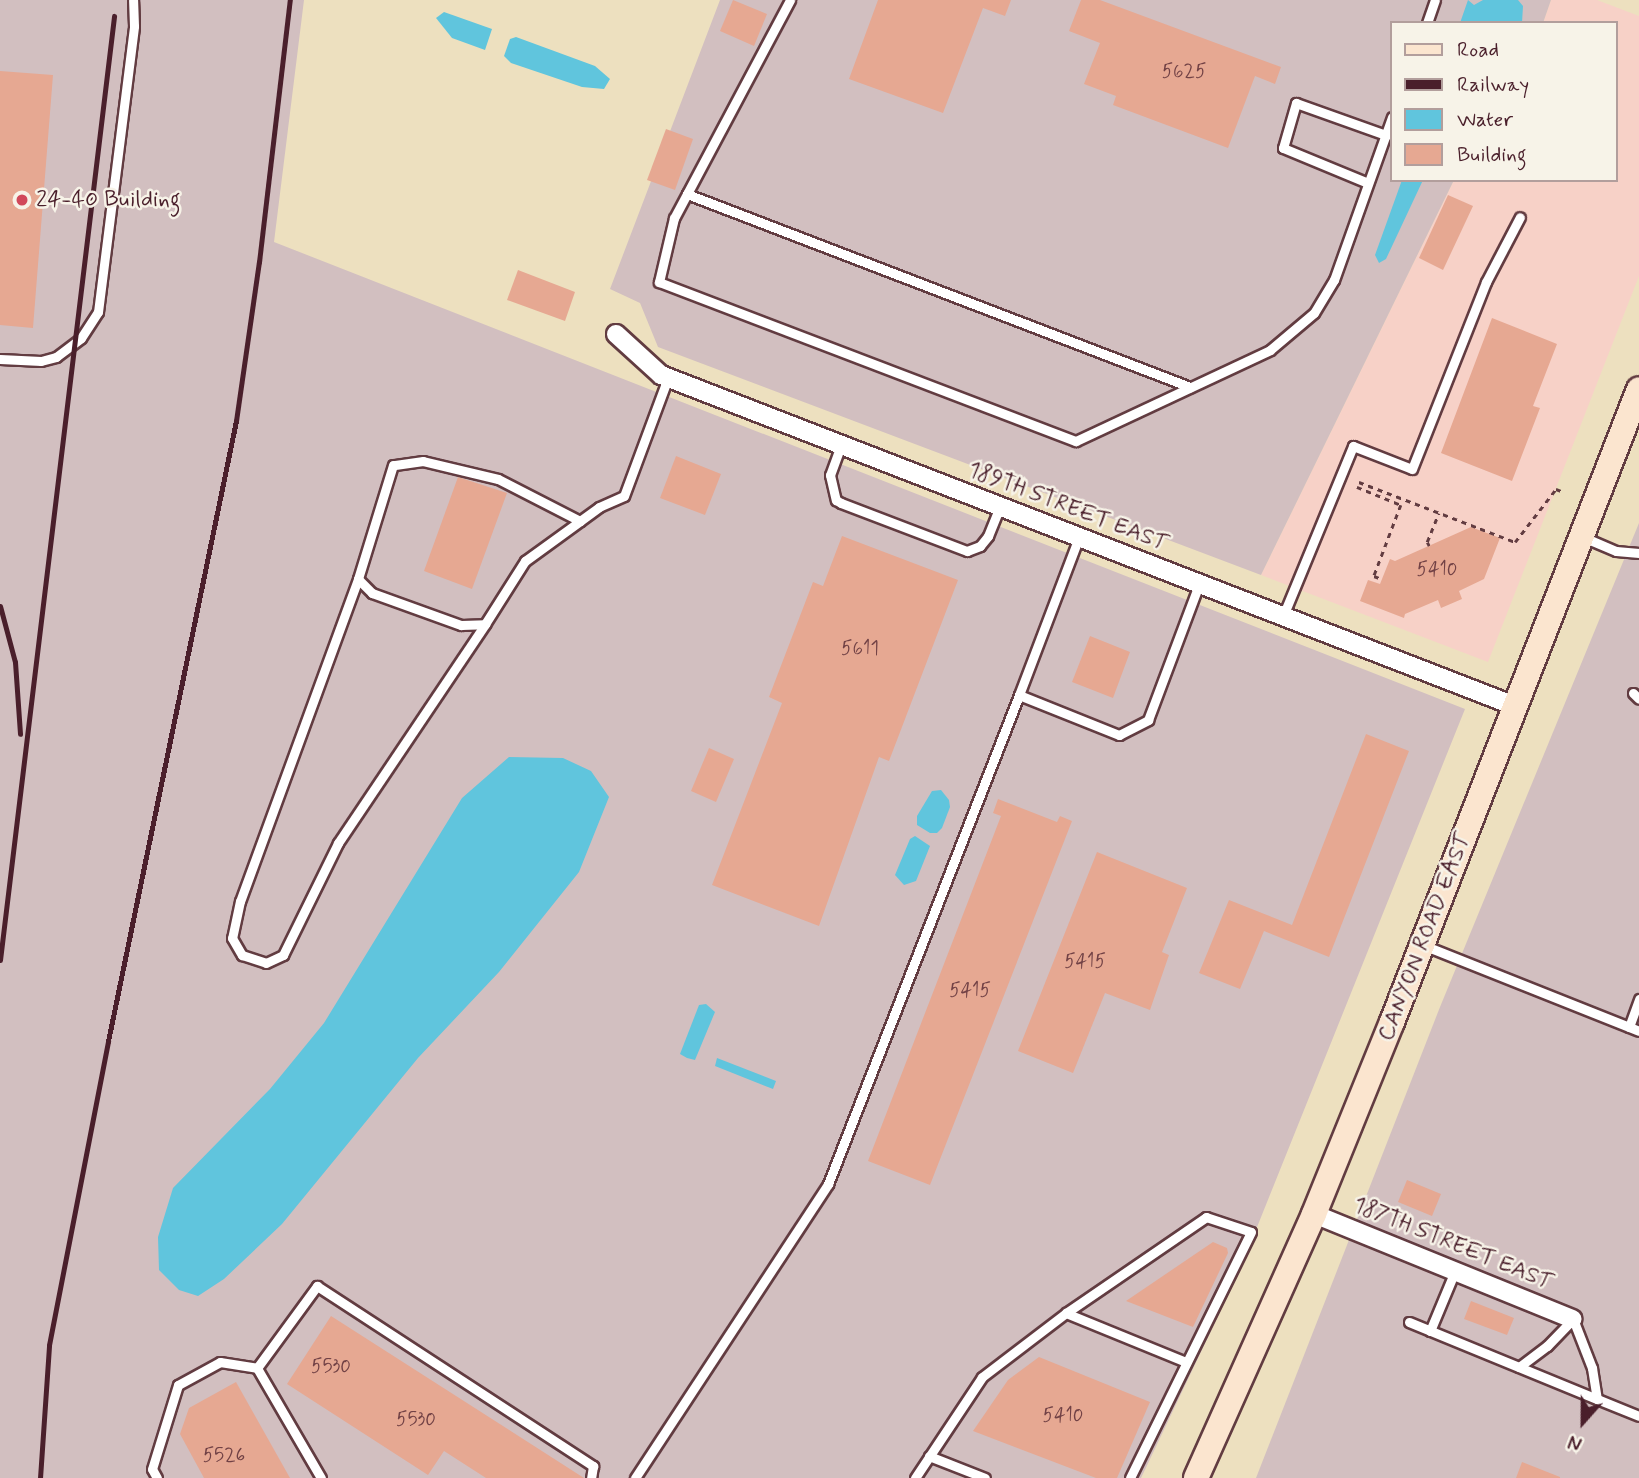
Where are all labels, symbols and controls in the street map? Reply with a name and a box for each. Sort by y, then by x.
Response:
legend [1390,21,1618,182]
text: Road [1457,36,1499,64]
house number: 5625 [1162,61,1206,83]
text: Railway [1457,71,1529,99]
text: Water [1457,106,1513,134]
text: Building [1457,141,1527,169]
place label: 24-40 Building [36,186,181,214]
marker: 24-40 Building [14,192,30,208]
street label: 189TH STREET EAST [963,456,1173,558]
house number: 5410 [1417,559,1457,581]
house number: 5611 [841,638,879,660]
street label: CANYON ROAD EAST [1373,831,1477,1043]
house number: 5415 [1064,951,1106,973]
house number: 5415 [949,980,991,1002]
street label: 187TH STREET EAST [1348,1191,1558,1297]
house number: 5530 [311,1356,351,1378]
north arrow [1548,1387,1618,1457]
house number: 5410 [1043,1405,1083,1427]
house number: 5530 [396,1409,436,1431]
text: N [1565,1428,1586,1456]
house number: 5526 [203,1445,245,1467]

